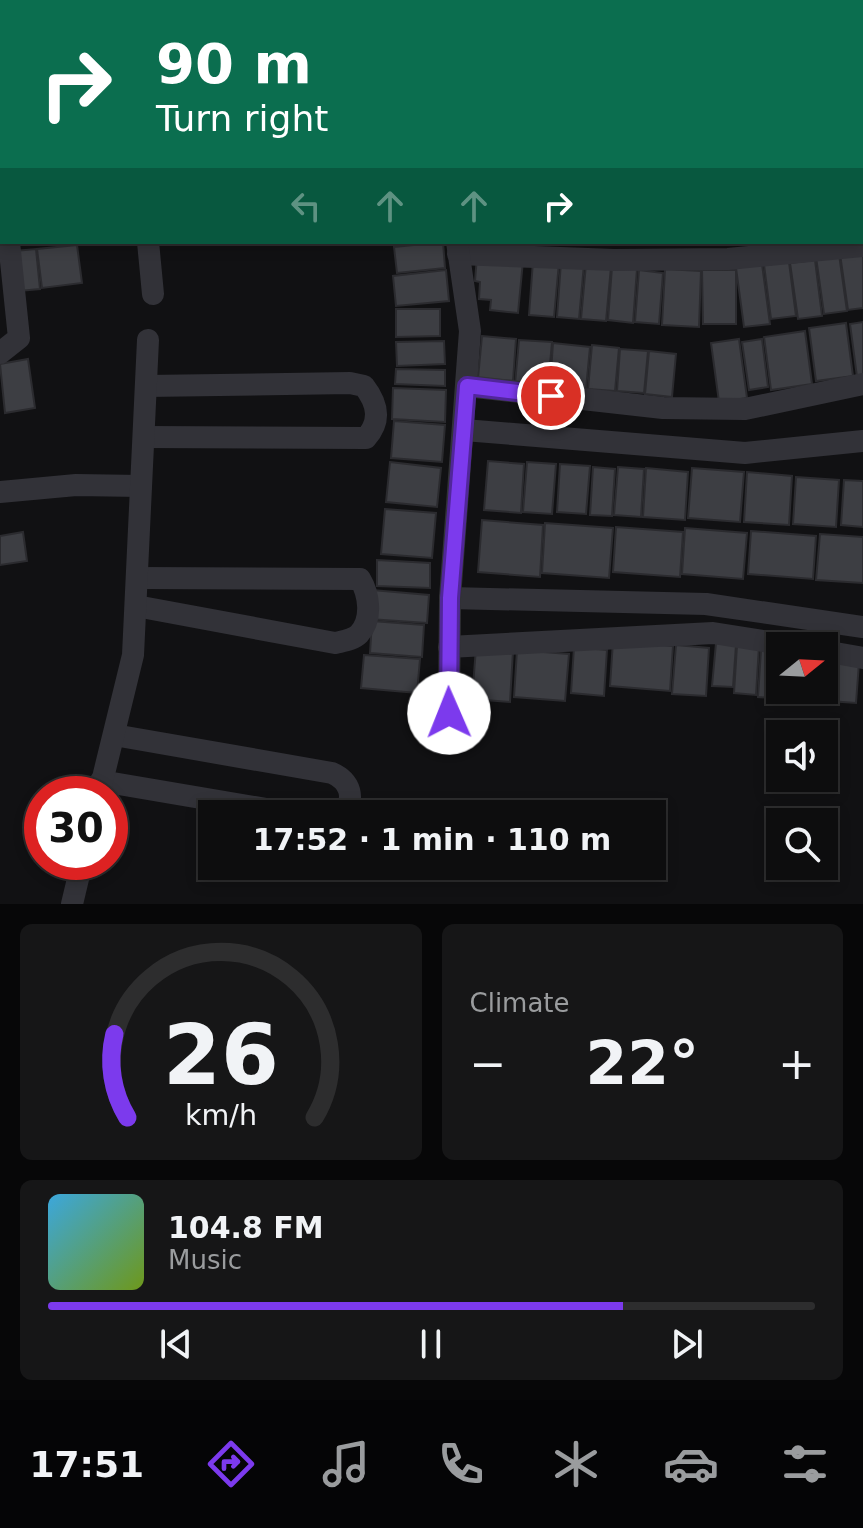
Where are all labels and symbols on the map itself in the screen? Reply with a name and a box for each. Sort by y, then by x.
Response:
pin [517,362,585,430]
north arrow [766,632,838,704]
position arrow [407,671,491,755]
speed limit sign: 30 [24,776,128,880]

